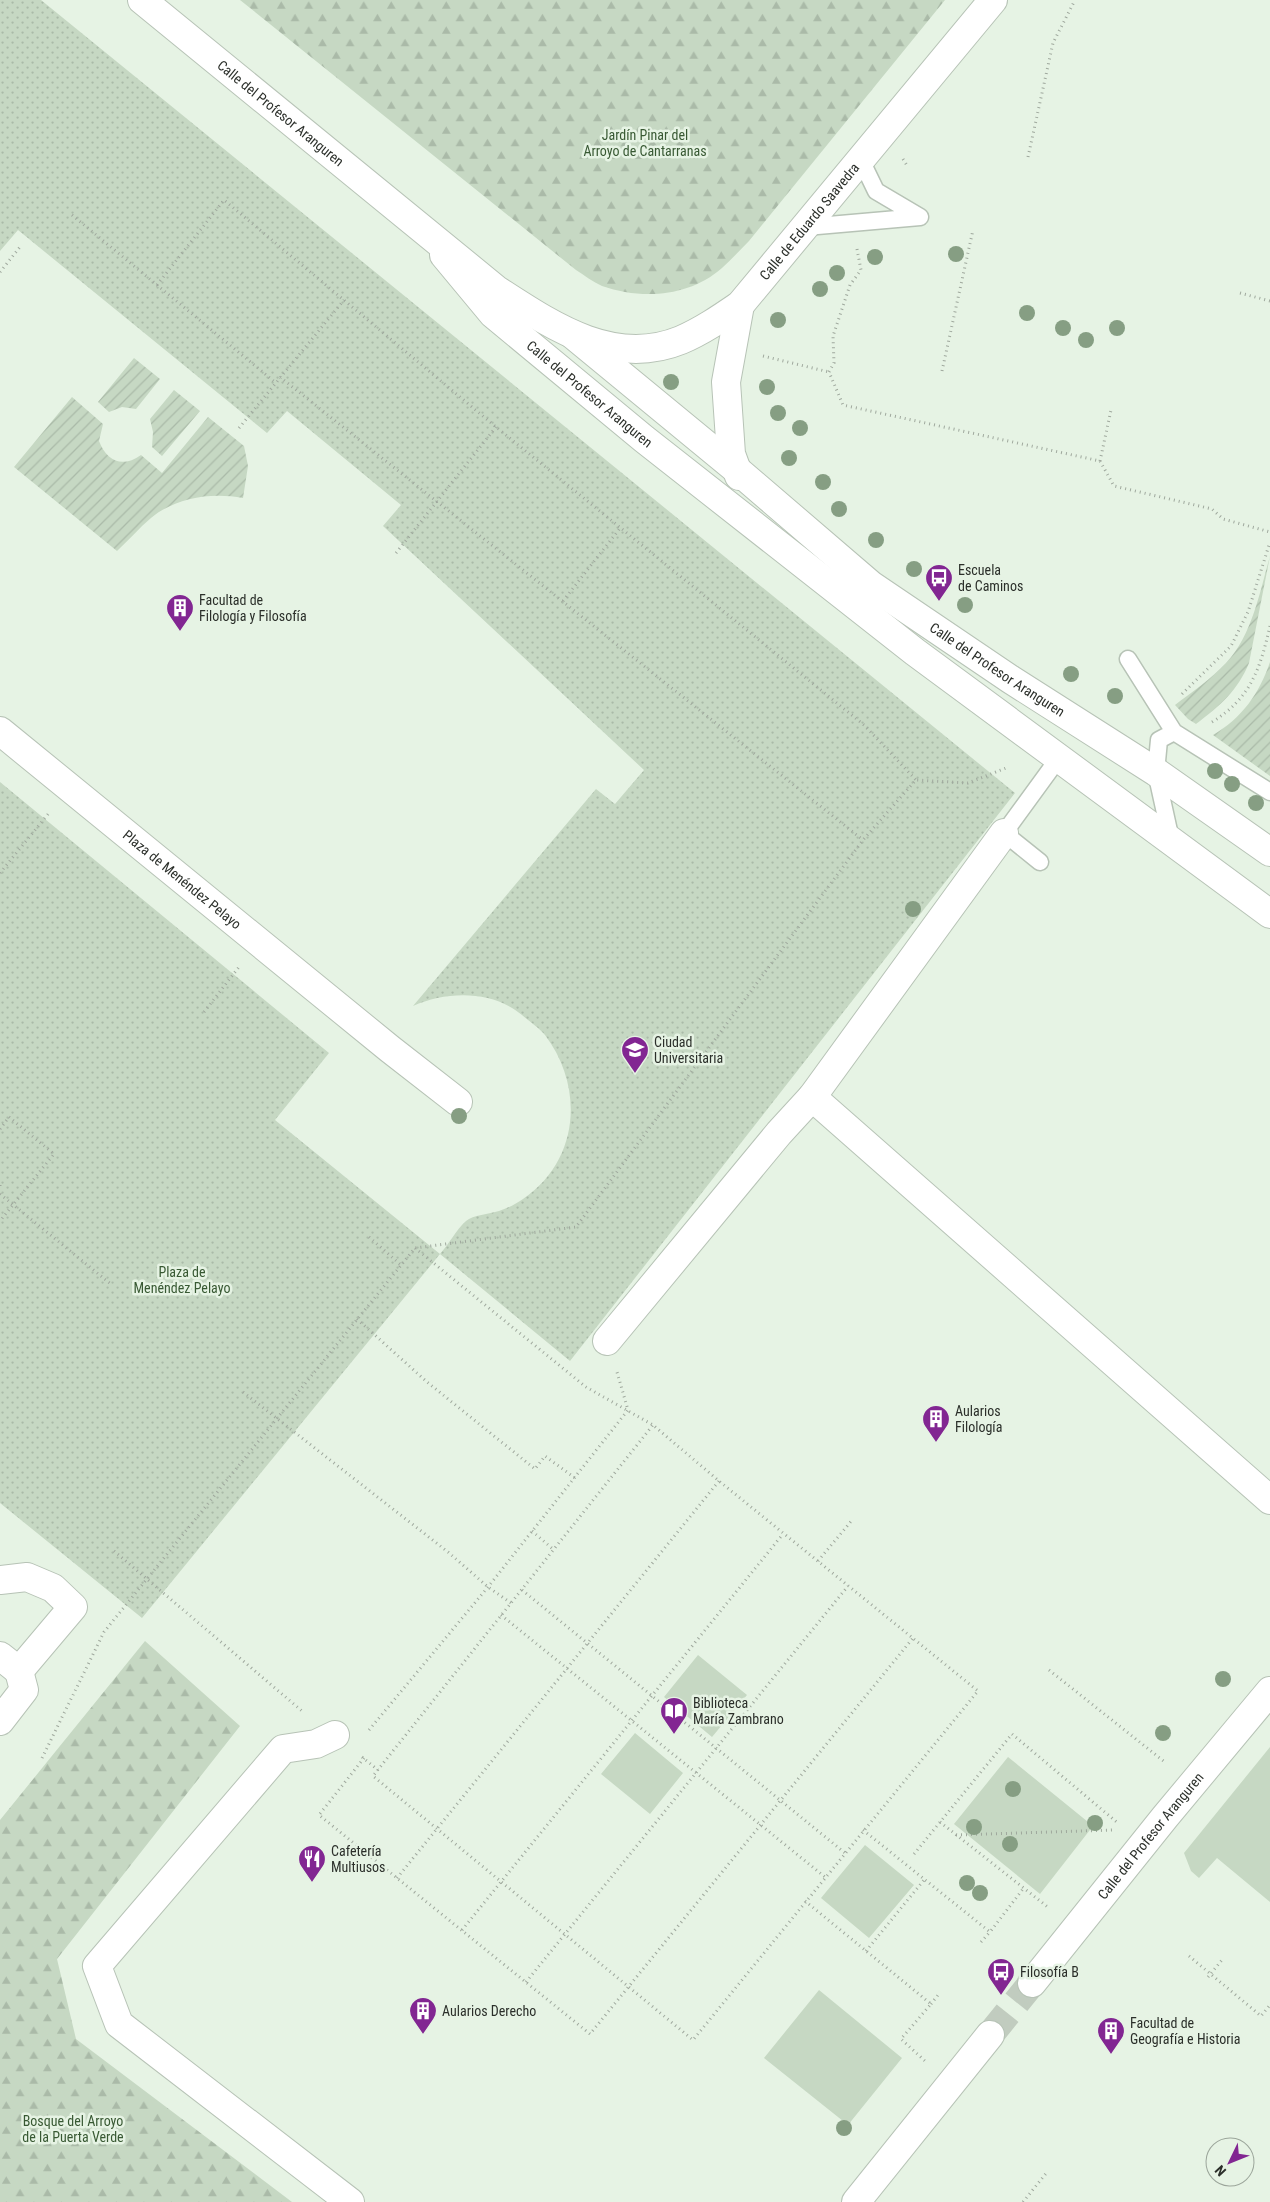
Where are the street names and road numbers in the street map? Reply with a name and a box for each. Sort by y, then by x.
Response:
street label: Calle del Profesor Aranguren [214,57,347,169]
street label: Calle de Eduardo Saavedra [756,160,862,283]
street label: Calle del Profesor Aranguren [523,337,656,450]
street label: Calle del Profesor Aranguren [927,619,1068,720]
street label: Plaza de Menéndez Pelayo [120,827,244,932]
street label: Calle del Profesor Aranguren [1094,1769,1207,1902]

